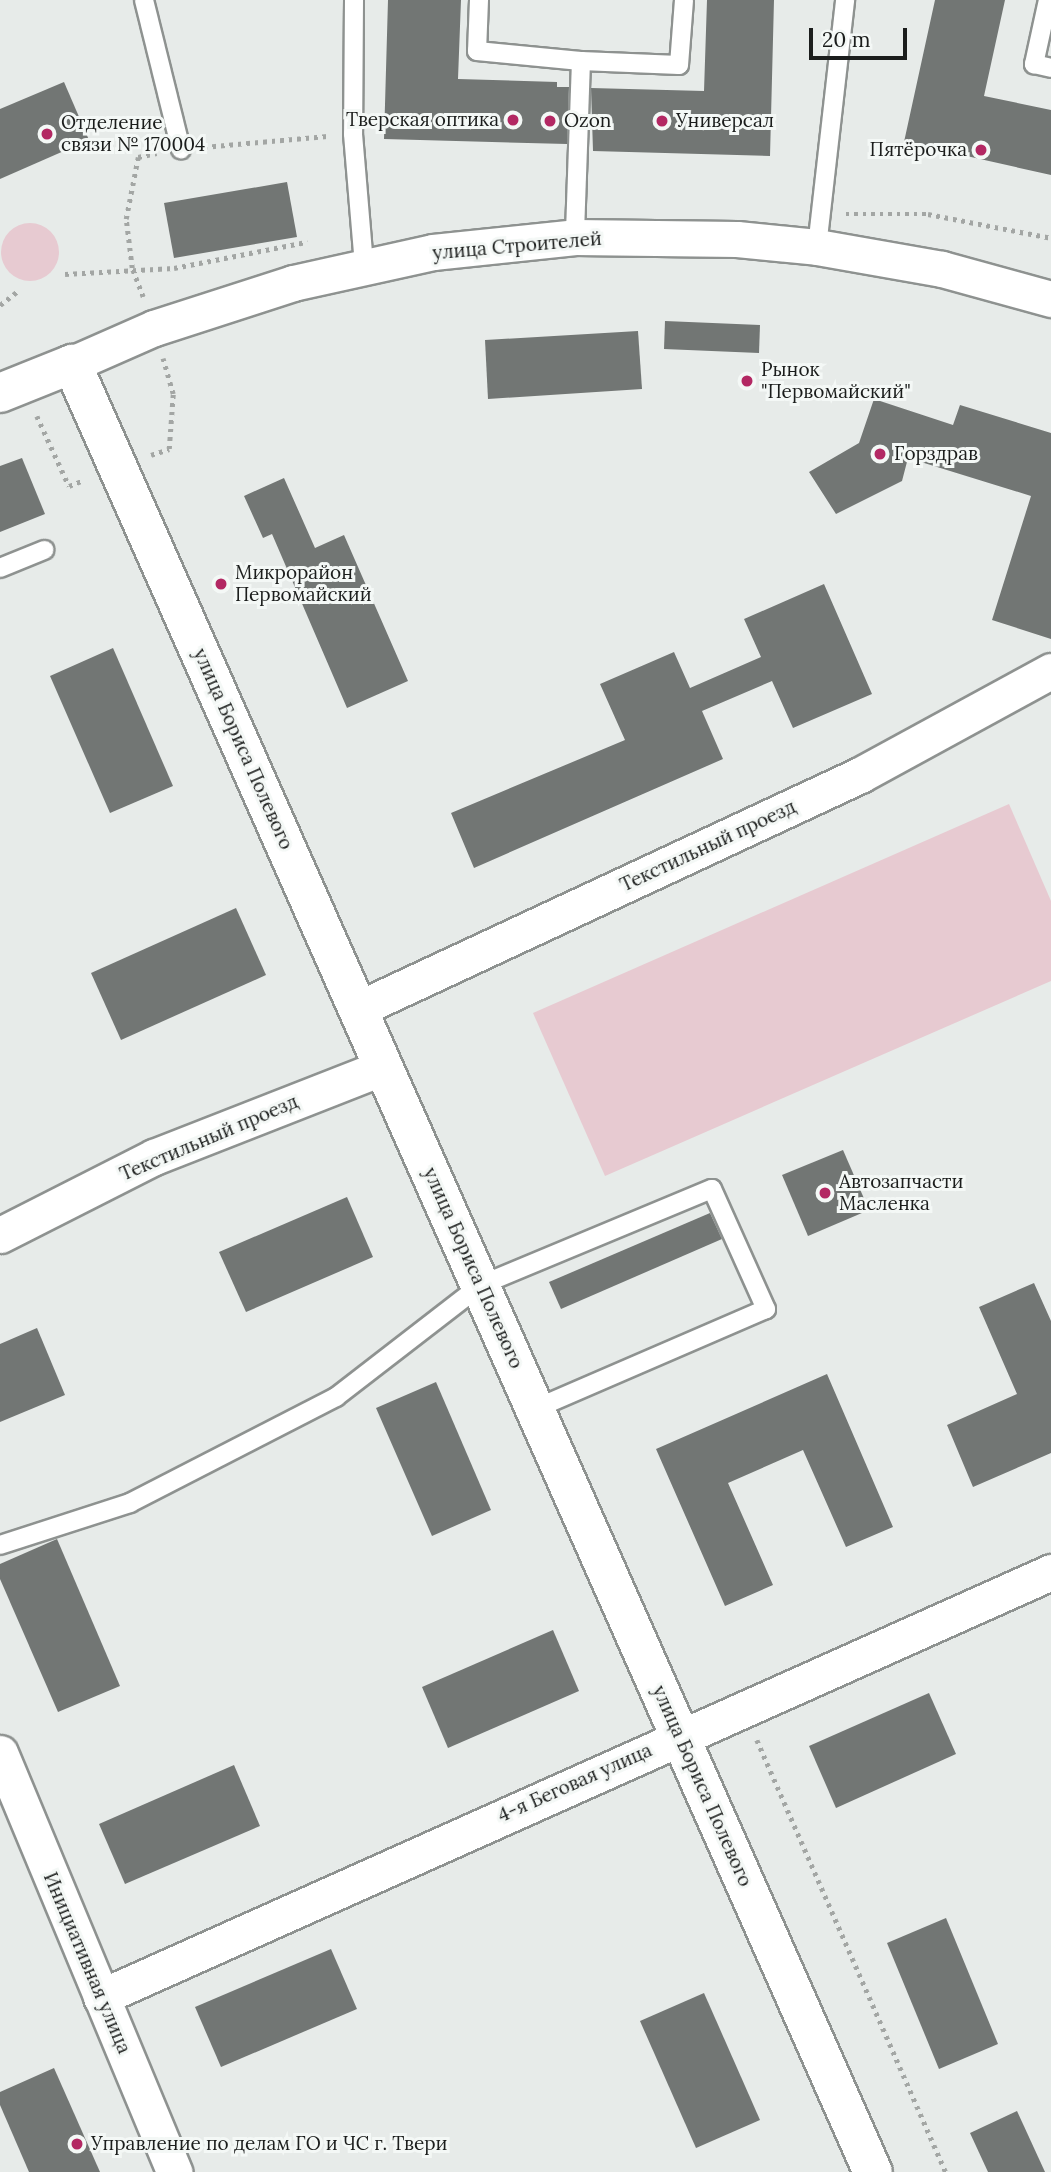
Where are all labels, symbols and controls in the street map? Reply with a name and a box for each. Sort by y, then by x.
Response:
scale bar [813,14,911,58]
text: 20 m [822,26,871,53]
place label: Тверская оптика [346,109,499,131]
place label: Ozon [564,110,611,132]
place label: Универсал [676,110,774,132]
place label: Отделение связи № 170004 [61,112,205,156]
marker: Тверская оптика [505,112,521,128]
marker: Ozon [542,113,558,129]
marker: Универсал [654,113,670,129]
marker: Отделение связи № 170004 [39,126,55,142]
place label: Пятёрочка [869,139,967,161]
marker: Пятёрочка [973,142,989,158]
street label: улица Строителей [431,227,603,265]
place label: Рынок "Первомайский" [761,359,911,403]
marker: Рынок "Первомайский" [739,373,755,389]
place label: Горздрав [894,443,978,465]
marker: Горздрав [872,446,888,462]
place label: Микрорайон Первомайский [235,562,372,606]
marker: Микрорайон Первомайский [213,576,229,592]
street label: улица Бориса Полевого [188,645,298,853]
street label: Текстильный проезд [617,795,799,897]
street label: Текстильный проезд [117,1090,301,1186]
street label: улица Бориса Полевого [418,1164,528,1372]
place label: Автозапчасти Масленка [839,1171,963,1215]
marker: Автозапчасти Масленка [817,1185,833,1201]
street label: улица Бориса Полевого [647,1682,757,1890]
street label: 4-я Беговая улица [494,1739,656,1827]
street label: Инициативная улица [38,1869,136,2057]
place label: Управление по делам ГО и ЧС г. Твери [91,2133,447,2155]
marker: Управление по делам ГО и ЧС г. Твери [69,2136,85,2152]

